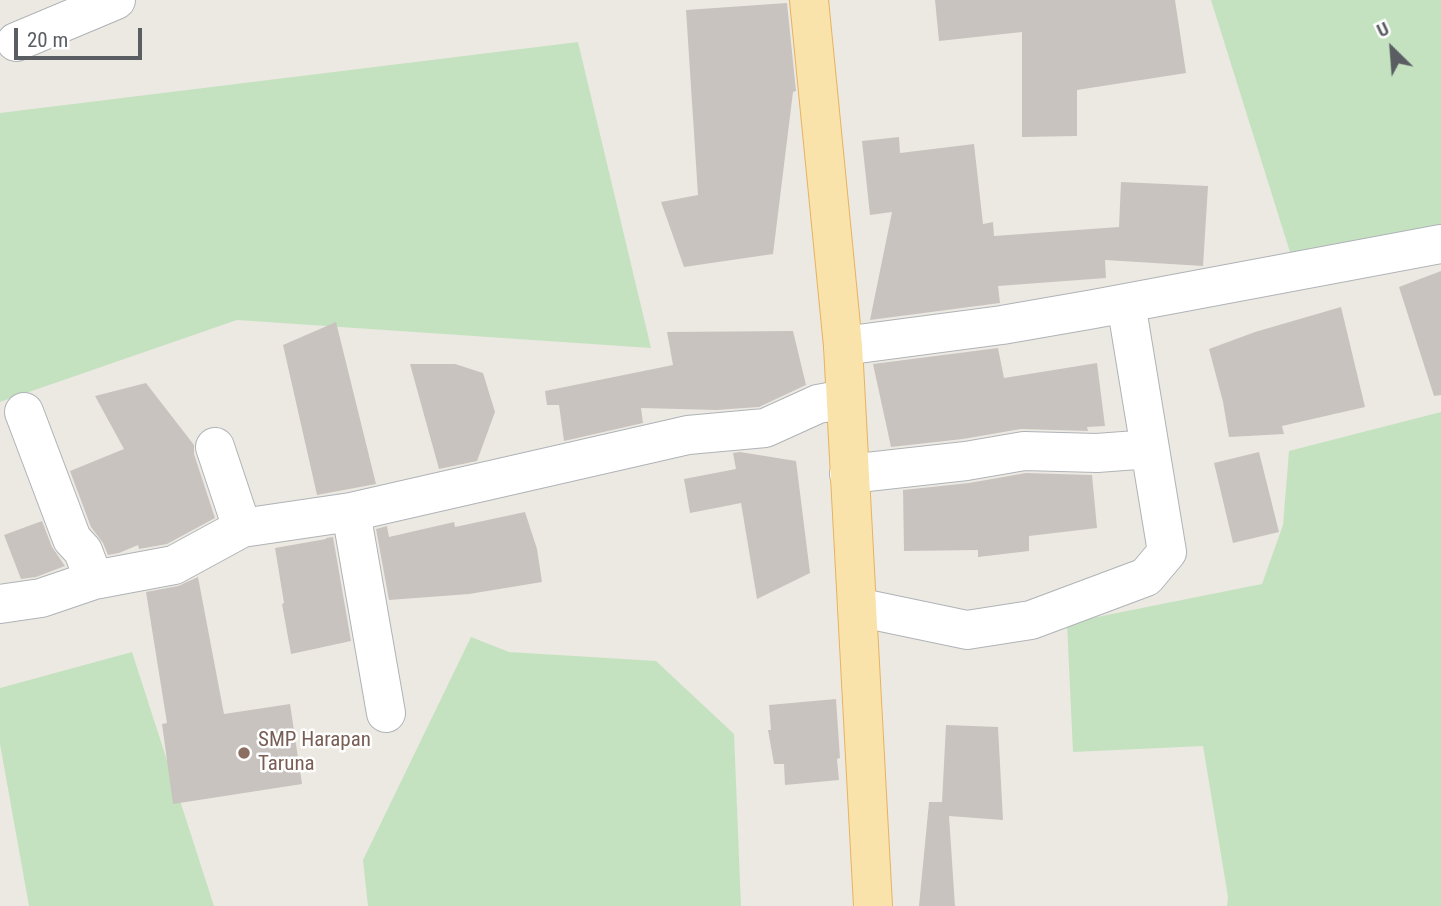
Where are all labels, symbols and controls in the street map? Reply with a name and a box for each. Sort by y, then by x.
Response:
scale bar [18,14,145,58]
north arrow [1357,14,1427,84]
text: U [1373,17,1393,42]
text: 20 m [27,28,68,52]
place label: SMP Harapan Taruna [258,728,371,778]
marker: SMP Harapan Taruna [236,745,252,761]

